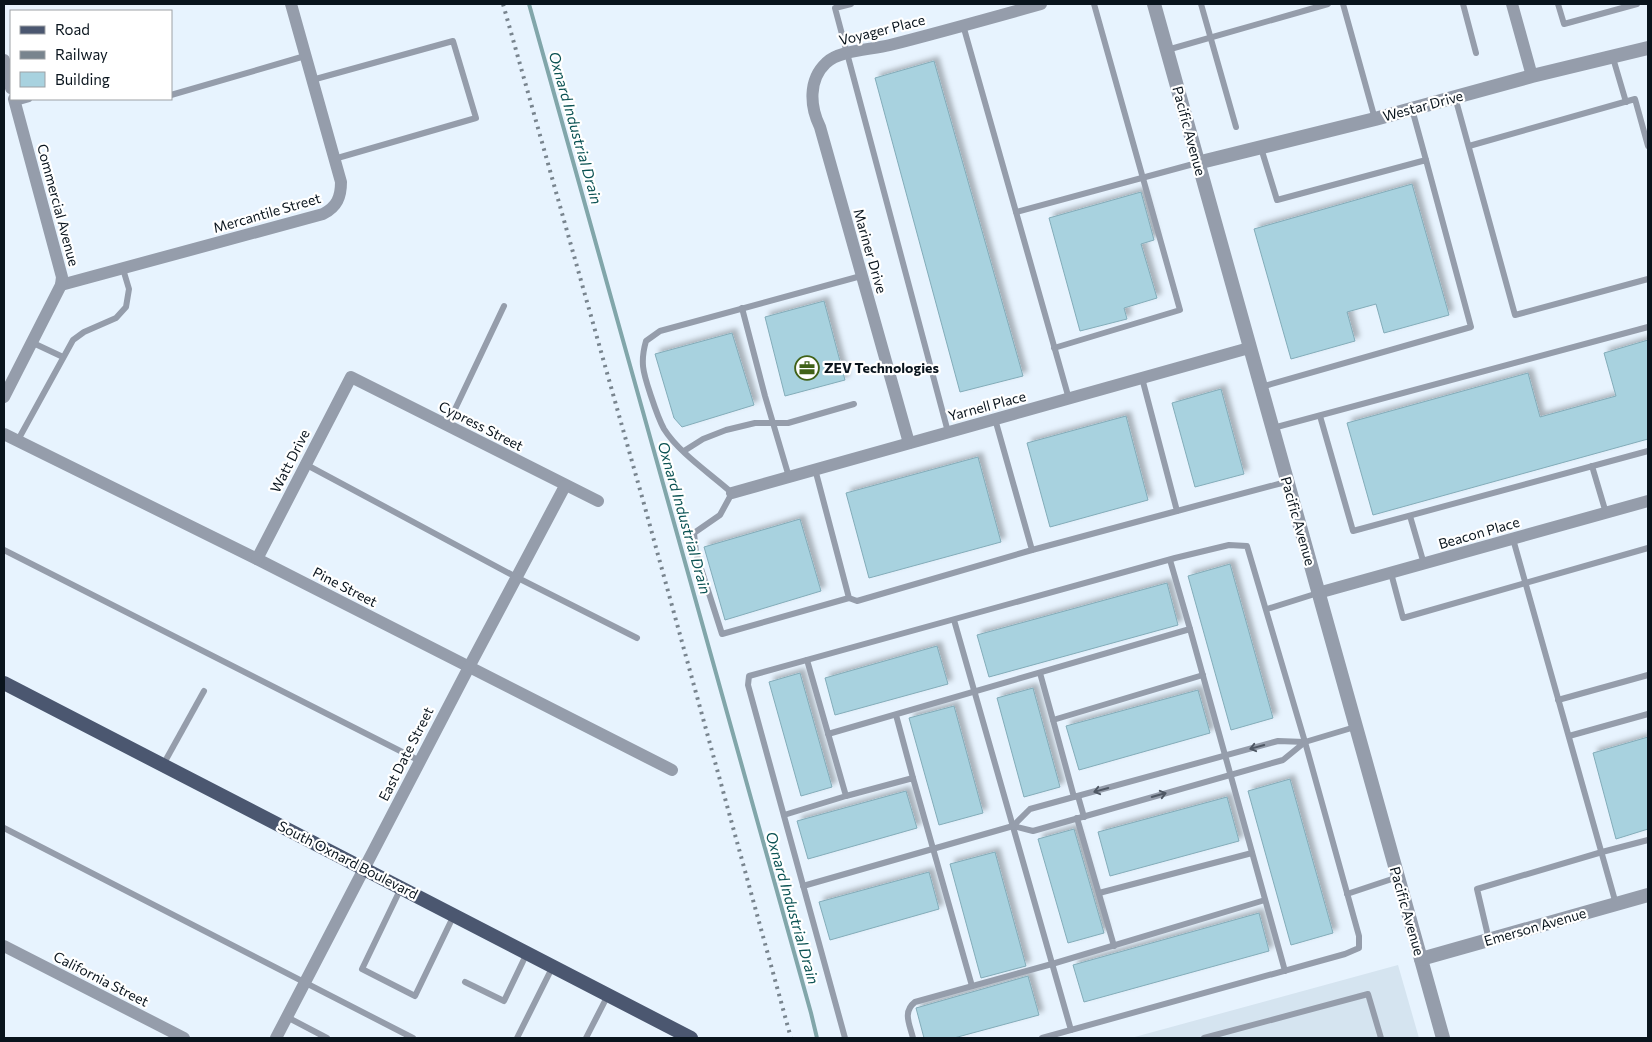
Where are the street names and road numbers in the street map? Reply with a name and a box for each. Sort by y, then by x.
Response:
street label: Voyager Place [837,11,927,48]
street label: Pacific Avenue [1169,84,1210,178]
street label: Westar Drive [1381,87,1465,124]
street label: Commercial Avenue [34,142,83,268]
street label: Mercantile Street [211,189,323,236]
street label: Mariner Drive [850,207,891,295]
street label: Yarnell Place [946,387,1028,424]
street label: Cypress Street [436,397,527,454]
street label: Watt Drive [266,426,313,495]
street label: Pacific Avenue [1278,474,1319,567]
street label: Beacon Place [1436,513,1521,552]
street label: Pine Street [310,563,381,610]
street label: East Date Street [375,704,437,804]
street label: South Oxnard Boulevard [275,817,421,902]
street label: Pacific Avenue [1387,864,1428,957]
street label: Emerson Avenue [1482,904,1588,949]
street label: California Street [51,947,152,1010]

